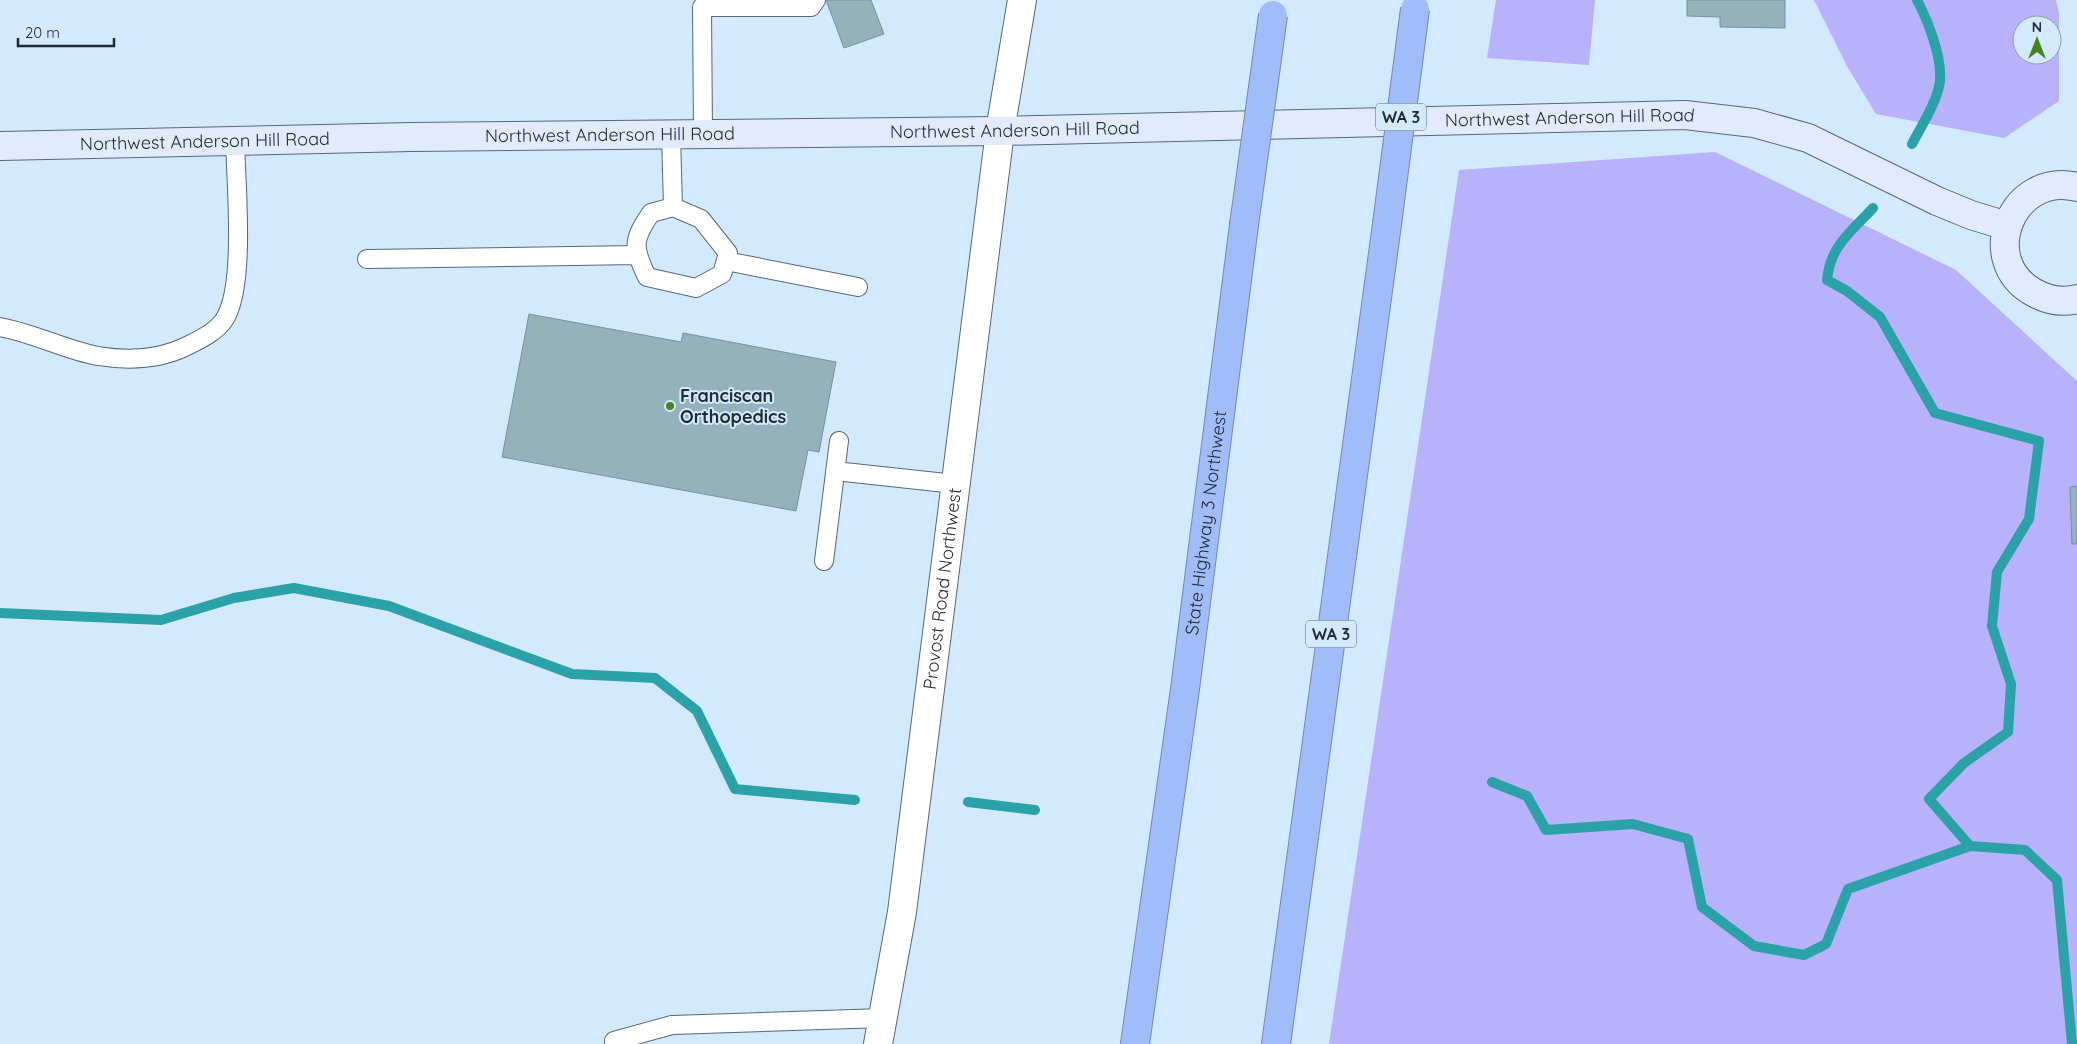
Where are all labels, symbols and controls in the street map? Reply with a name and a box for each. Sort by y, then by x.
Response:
scale bar [18,15,114,47]
north arrow [2012,15,2062,65]
text: N [2032,18,2042,36]
text: 20 m [25,23,60,42]
street label: Northwest Anderson Hill Road [1444,103,1696,132]
road number: WA 3 [1376,104,1426,130]
street label: Northwest Anderson Hill Road [890,116,1140,143]
street label: Northwest Anderson Hill Road [485,122,735,147]
street label: Northwest Anderson Hill Road [80,127,330,155]
place label: Franciscan Orthopedics [680,384,786,428]
marker: Franciscan Orthopedics [664,400,676,412]
street label: State Highway 3 Northwest [1180,409,1231,636]
street label: Provost Road Northwest [918,486,966,691]
road number: WA 3 [1306,620,1356,648]

